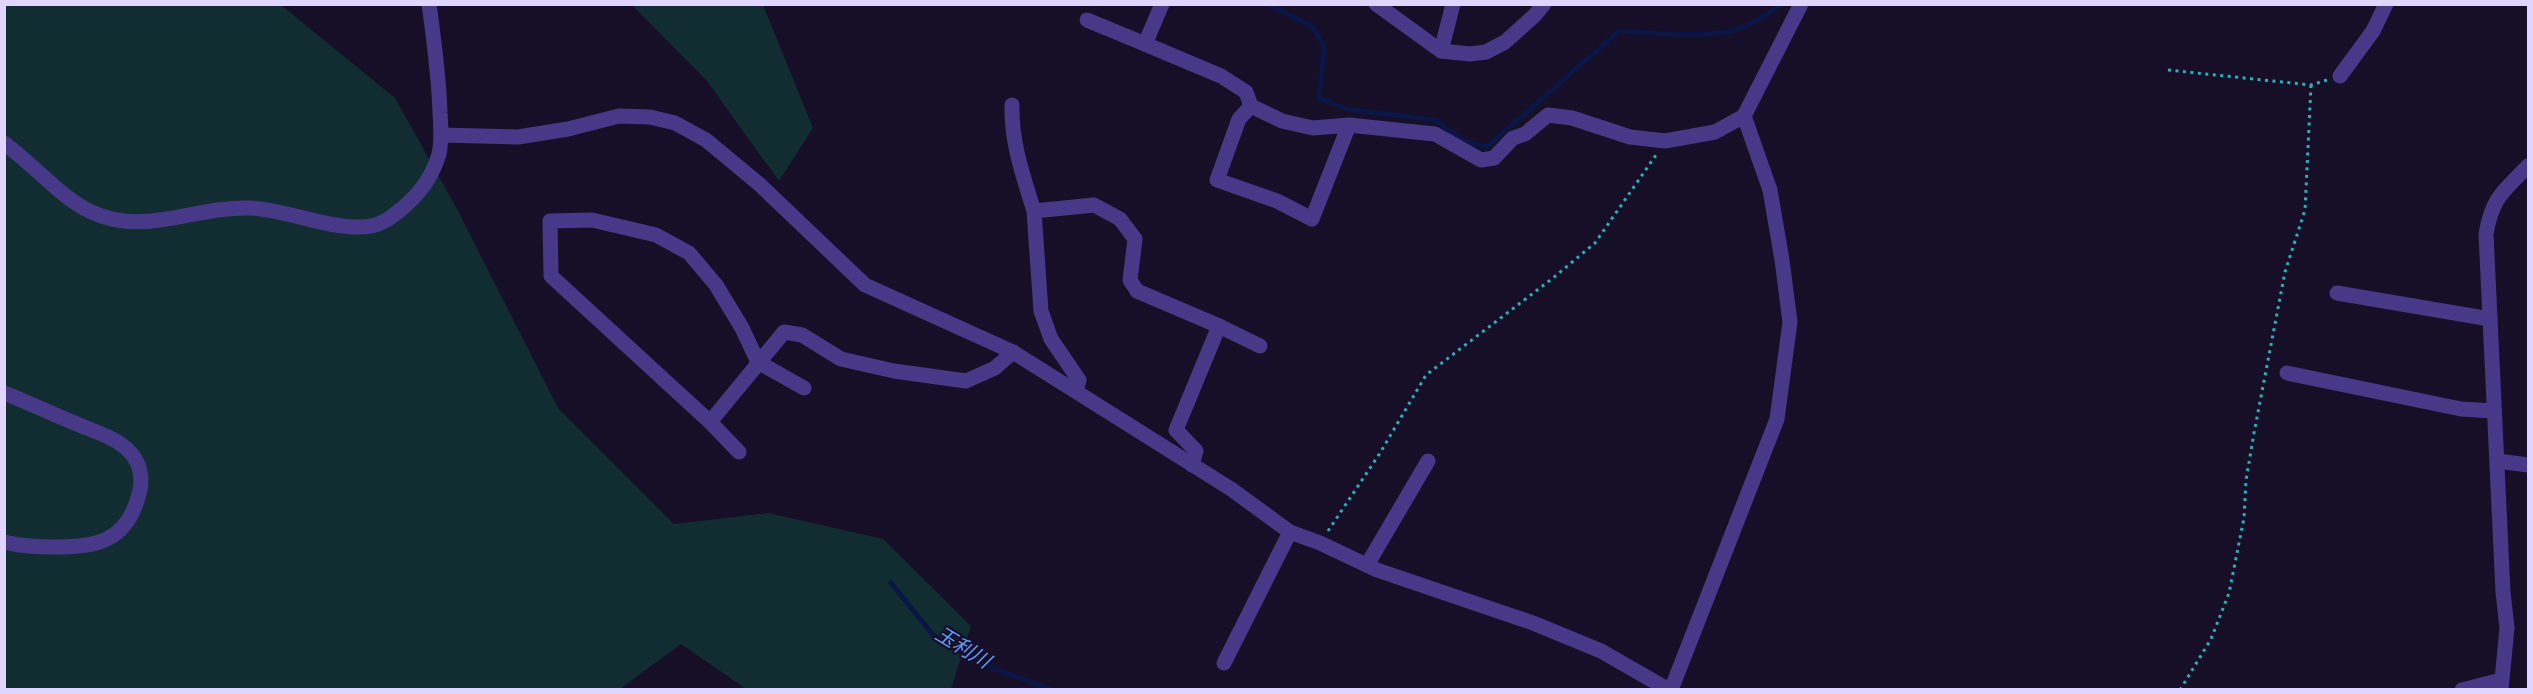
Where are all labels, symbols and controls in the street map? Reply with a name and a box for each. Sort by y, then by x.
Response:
water label: 玉利川 [930,622,996,677]

